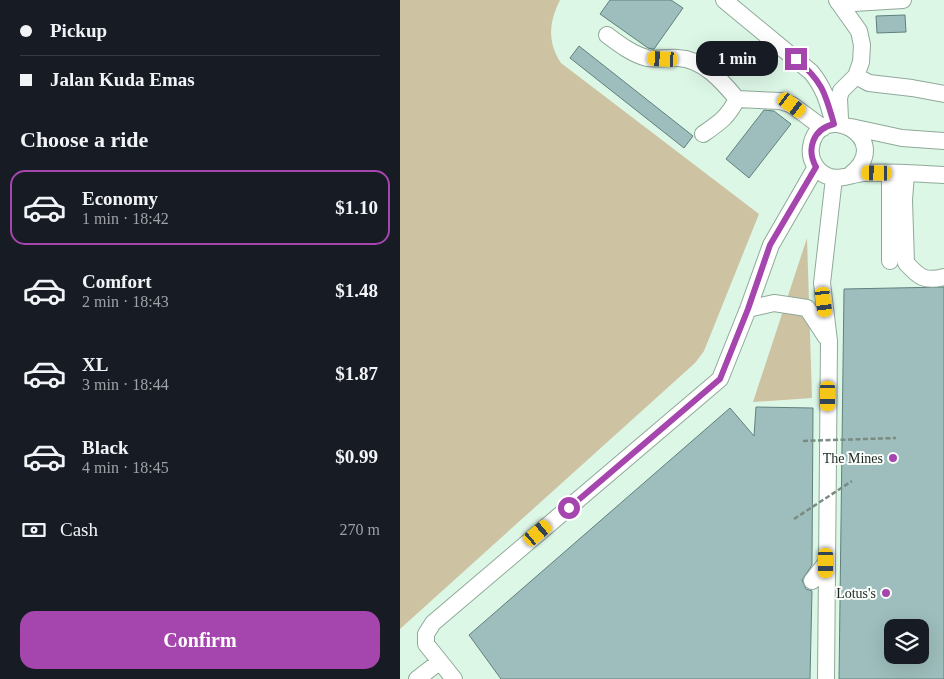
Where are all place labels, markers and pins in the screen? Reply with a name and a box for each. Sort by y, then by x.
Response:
place label: The Mines [823,451,883,466]
marker: The Mines [887,452,899,464]
place label: Lotus's [836,586,876,601]
marker: Lotus's [880,587,892,599]

